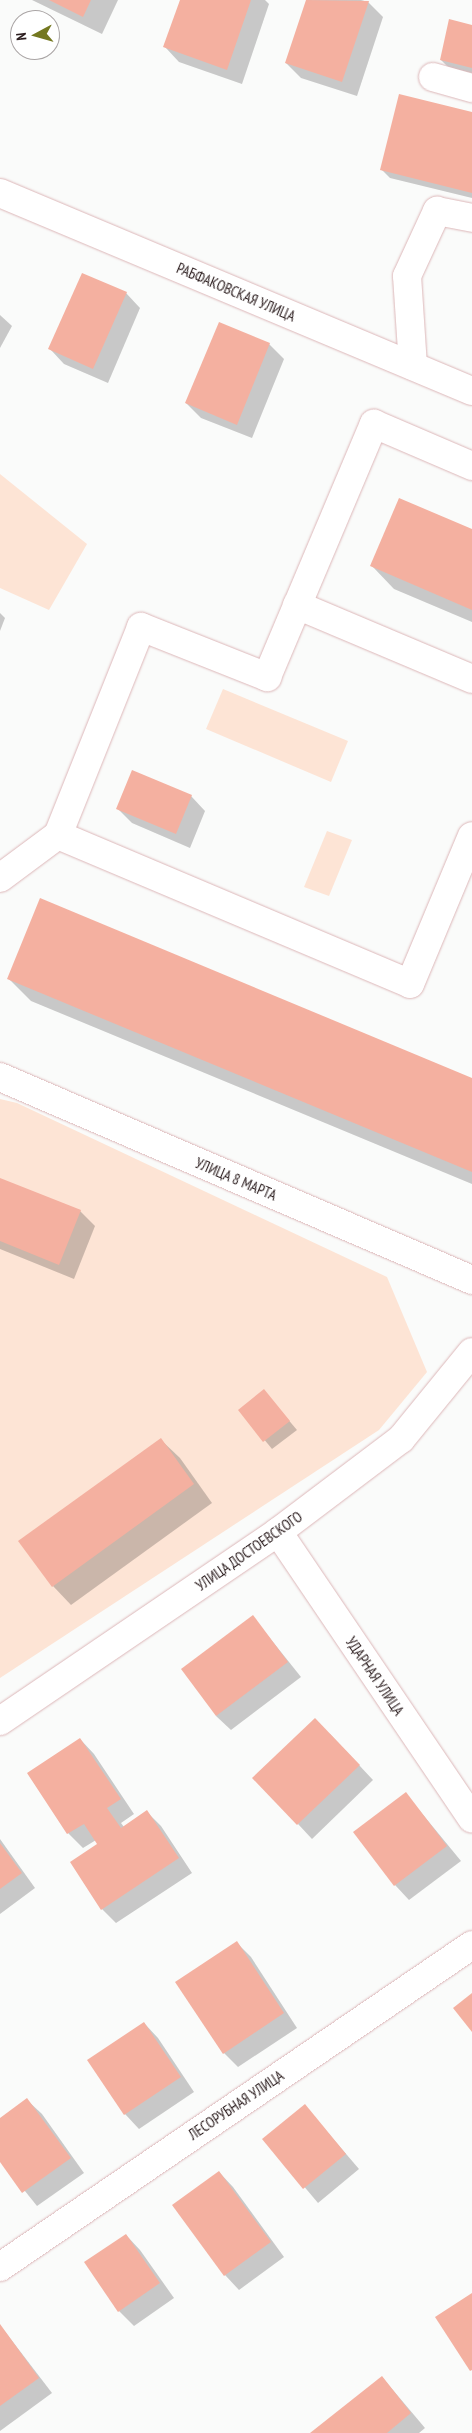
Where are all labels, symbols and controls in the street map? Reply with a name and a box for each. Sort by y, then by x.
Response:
north arrow [10,10,60,60]
text: N [12,32,30,41]
street label: РАБФАКОВСКАЯ УЛИЦА [174,259,298,325]
street label: УЛИЦА 8 МАРТА [192,1154,280,1204]
street label: УЛИЦА ДОСТОЕВСКОГО [192,1507,306,1595]
street label: УДАРНАЯ УЛИЦА [342,1633,408,1719]
street label: ЛЕСОРУБНАЯ УЛИЦА [185,2066,287,2144]

